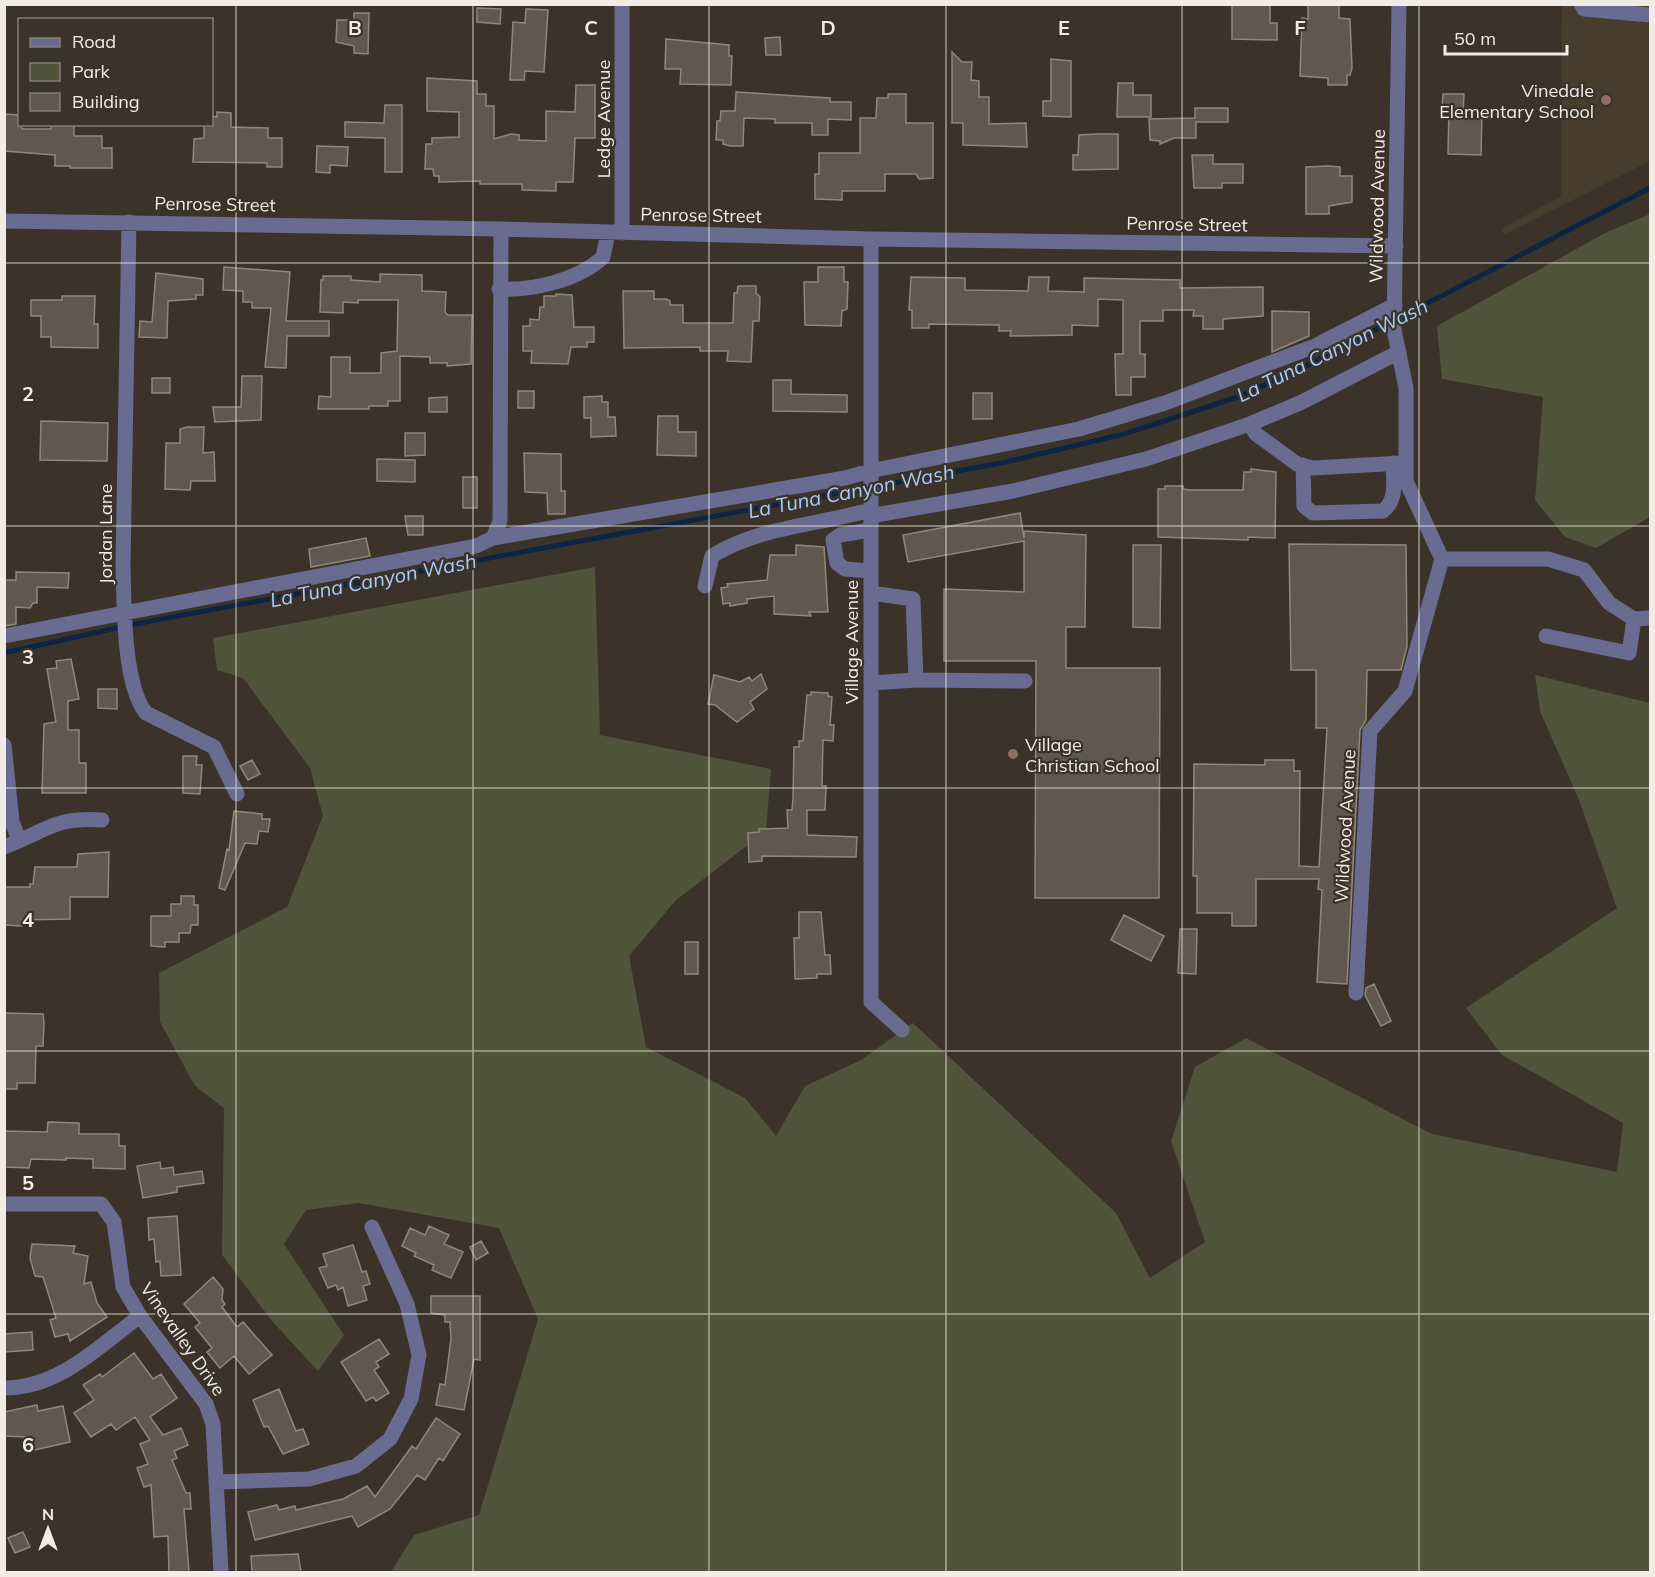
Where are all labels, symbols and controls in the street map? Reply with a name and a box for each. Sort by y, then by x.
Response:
text: B [348,15,362,40]
text: C [584,15,598,40]
text: D [820,15,836,40]
text: E [1058,15,1070,40]
text: F [1294,15,1306,40]
legend [18,18,213,126]
scale bar [1445,18,1566,56]
text: 50 m [1454,27,1496,50]
text: Road [72,30,116,53]
text: Park [72,60,111,83]
street label: Ledge Avenue [592,60,615,178]
place label: Vinedale Elementary School [1439,79,1594,123]
text: Building [72,90,140,113]
marker: Vinedale Elementary School [1599,93,1613,107]
street label: Wildwood Avenue [1364,129,1390,283]
street label: Penrose Street [154,191,276,217]
street label: Penrose Street [640,202,762,228]
street label: Penrose Street [1126,211,1248,237]
water label: La Tuna Canyon Wash [1232,293,1432,407]
text: 2 [22,381,34,406]
water label: La Tuna Canyon Wash [746,459,956,523]
street label: Jordan Lane [94,484,117,584]
water label: La Tuna Canyon Wash [268,548,478,612]
street label: Village Avenue [840,580,863,704]
text: 3 [22,644,34,669]
place label: Village Christian School [1025,733,1160,777]
marker: Village Christian School [1006,747,1020,761]
street label: Wildwood Avenue [1329,749,1361,903]
text: 4 [22,907,34,932]
text: 5 [22,1170,34,1195]
street label: Vinevalley Drive [135,1278,231,1400]
text: 6 [22,1432,34,1457]
north arrow [18,1499,78,1559]
text: N [42,1504,54,1524]

